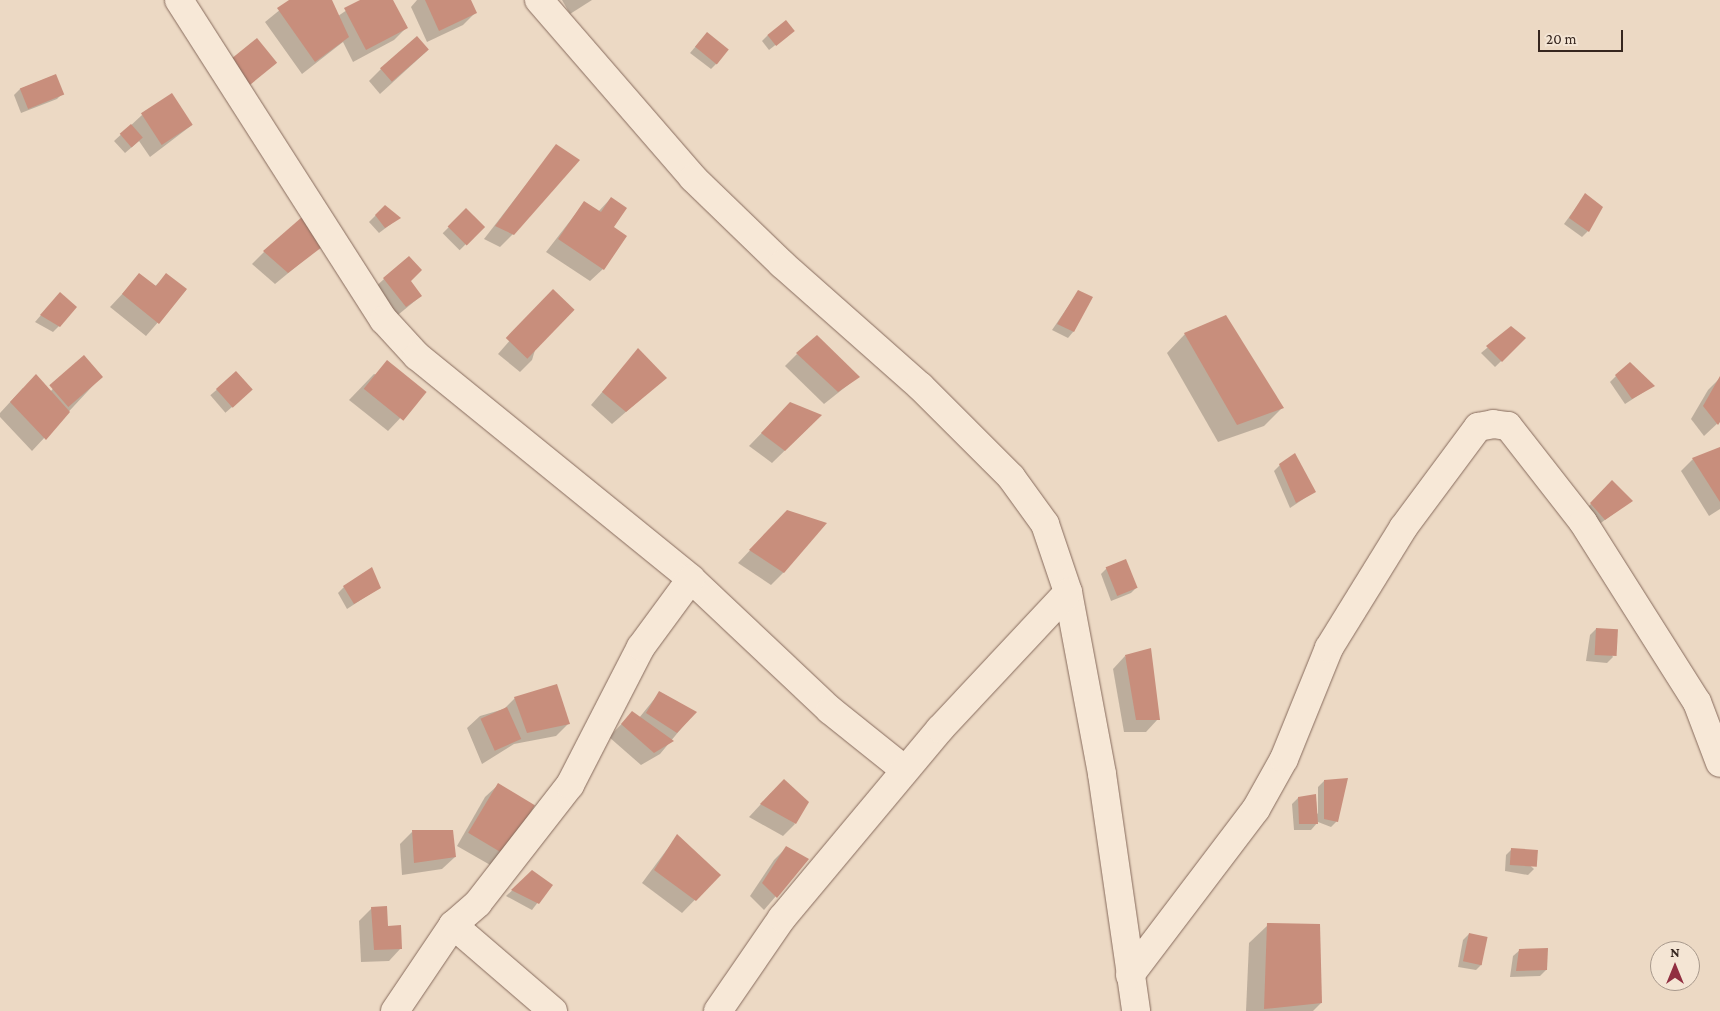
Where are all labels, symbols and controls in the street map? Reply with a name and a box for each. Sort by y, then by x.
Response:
scale bar [1540,20,1625,52]
text: 20 m [1546,31,1577,47]
north arrow [1650,941,1700,991]
text: N [1670,944,1680,960]

